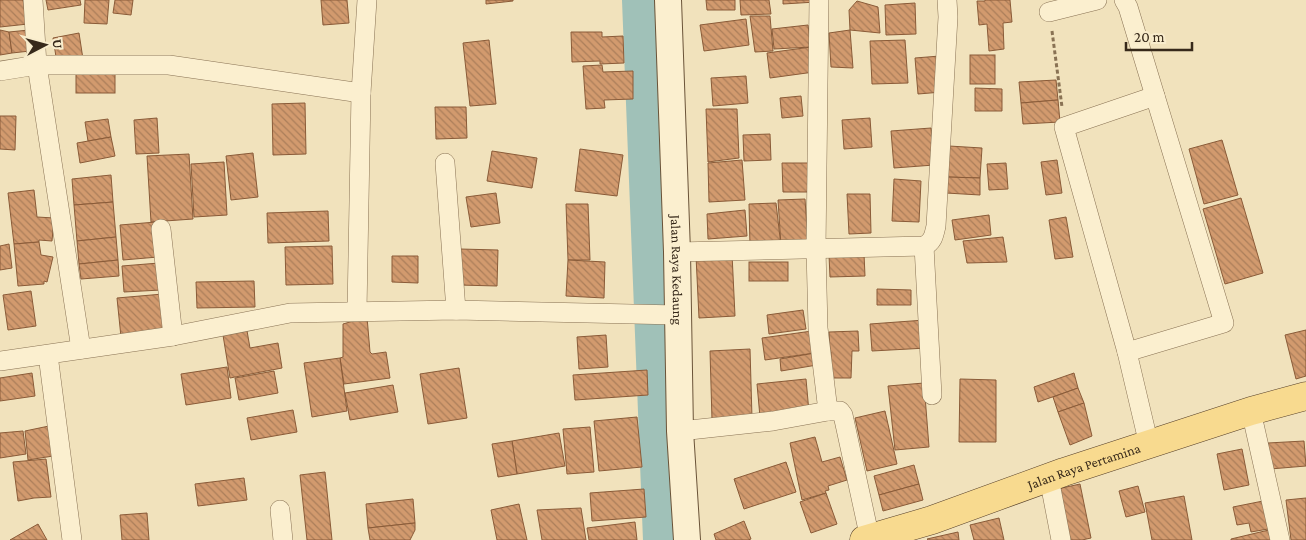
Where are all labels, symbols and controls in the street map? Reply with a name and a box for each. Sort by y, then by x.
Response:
north arrow [20,20,70,70]
scale bar [1126,20,1192,52]
text: 20 m [1134,29,1165,45]
text: U [49,38,66,50]
street label: Jalan Raya Kedaung [668,213,686,325]
street label: Jalan Raya Pertamina [1023,439,1143,493]

